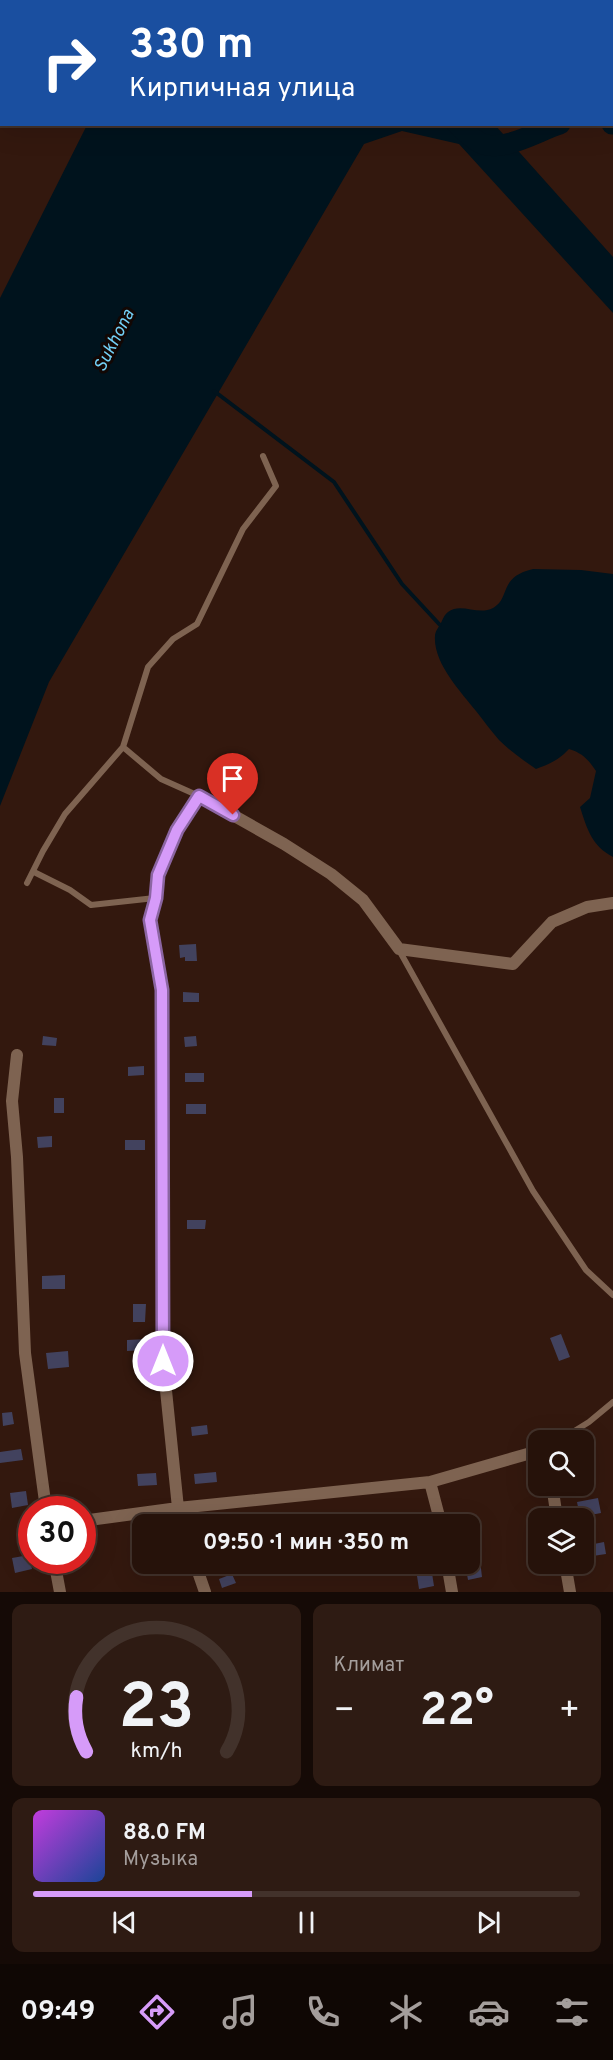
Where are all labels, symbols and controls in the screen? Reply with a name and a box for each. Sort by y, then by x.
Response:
text: 330 m [129,20,254,73]
icon: right [30,24,108,102]
text: Кирпичная улица [129,72,355,106]
water label: Sukhona [89,305,141,376]
pin [207,753,258,815]
icon: arrive [216,762,249,795]
position arrow [131,1329,195,1393]
map controls [528,1430,594,1574]
button: search [528,1430,594,1496]
speed limit sign: 30 [18,1496,96,1574]
button: layers [528,1508,594,1574]
text: 09:50 · 1 мин · 350 m [203,1530,409,1557]
text: Климат [334,1653,404,1679]
text: 23 [118,1671,194,1750]
text: 22° [420,1684,494,1741]
text: − [334,1691,355,1733]
text: + [559,1691,580,1733]
text: km/h [130,1738,182,1765]
text: 88.0 FM [123,1820,206,1847]
text: Музыка [123,1847,198,1873]
icon: previous [108,1906,141,1939]
icon: pause [290,1906,323,1939]
icon: next [472,1906,505,1939]
icon: directions [136,1991,178,2033]
icon: music [219,1991,261,2033]
icon: phone [302,1991,344,2033]
icon: climate [385,1991,427,2033]
icon: car [468,1991,510,2033]
icon: filters [551,1991,593,2033]
text: 09:49 [20,1995,95,2029]

